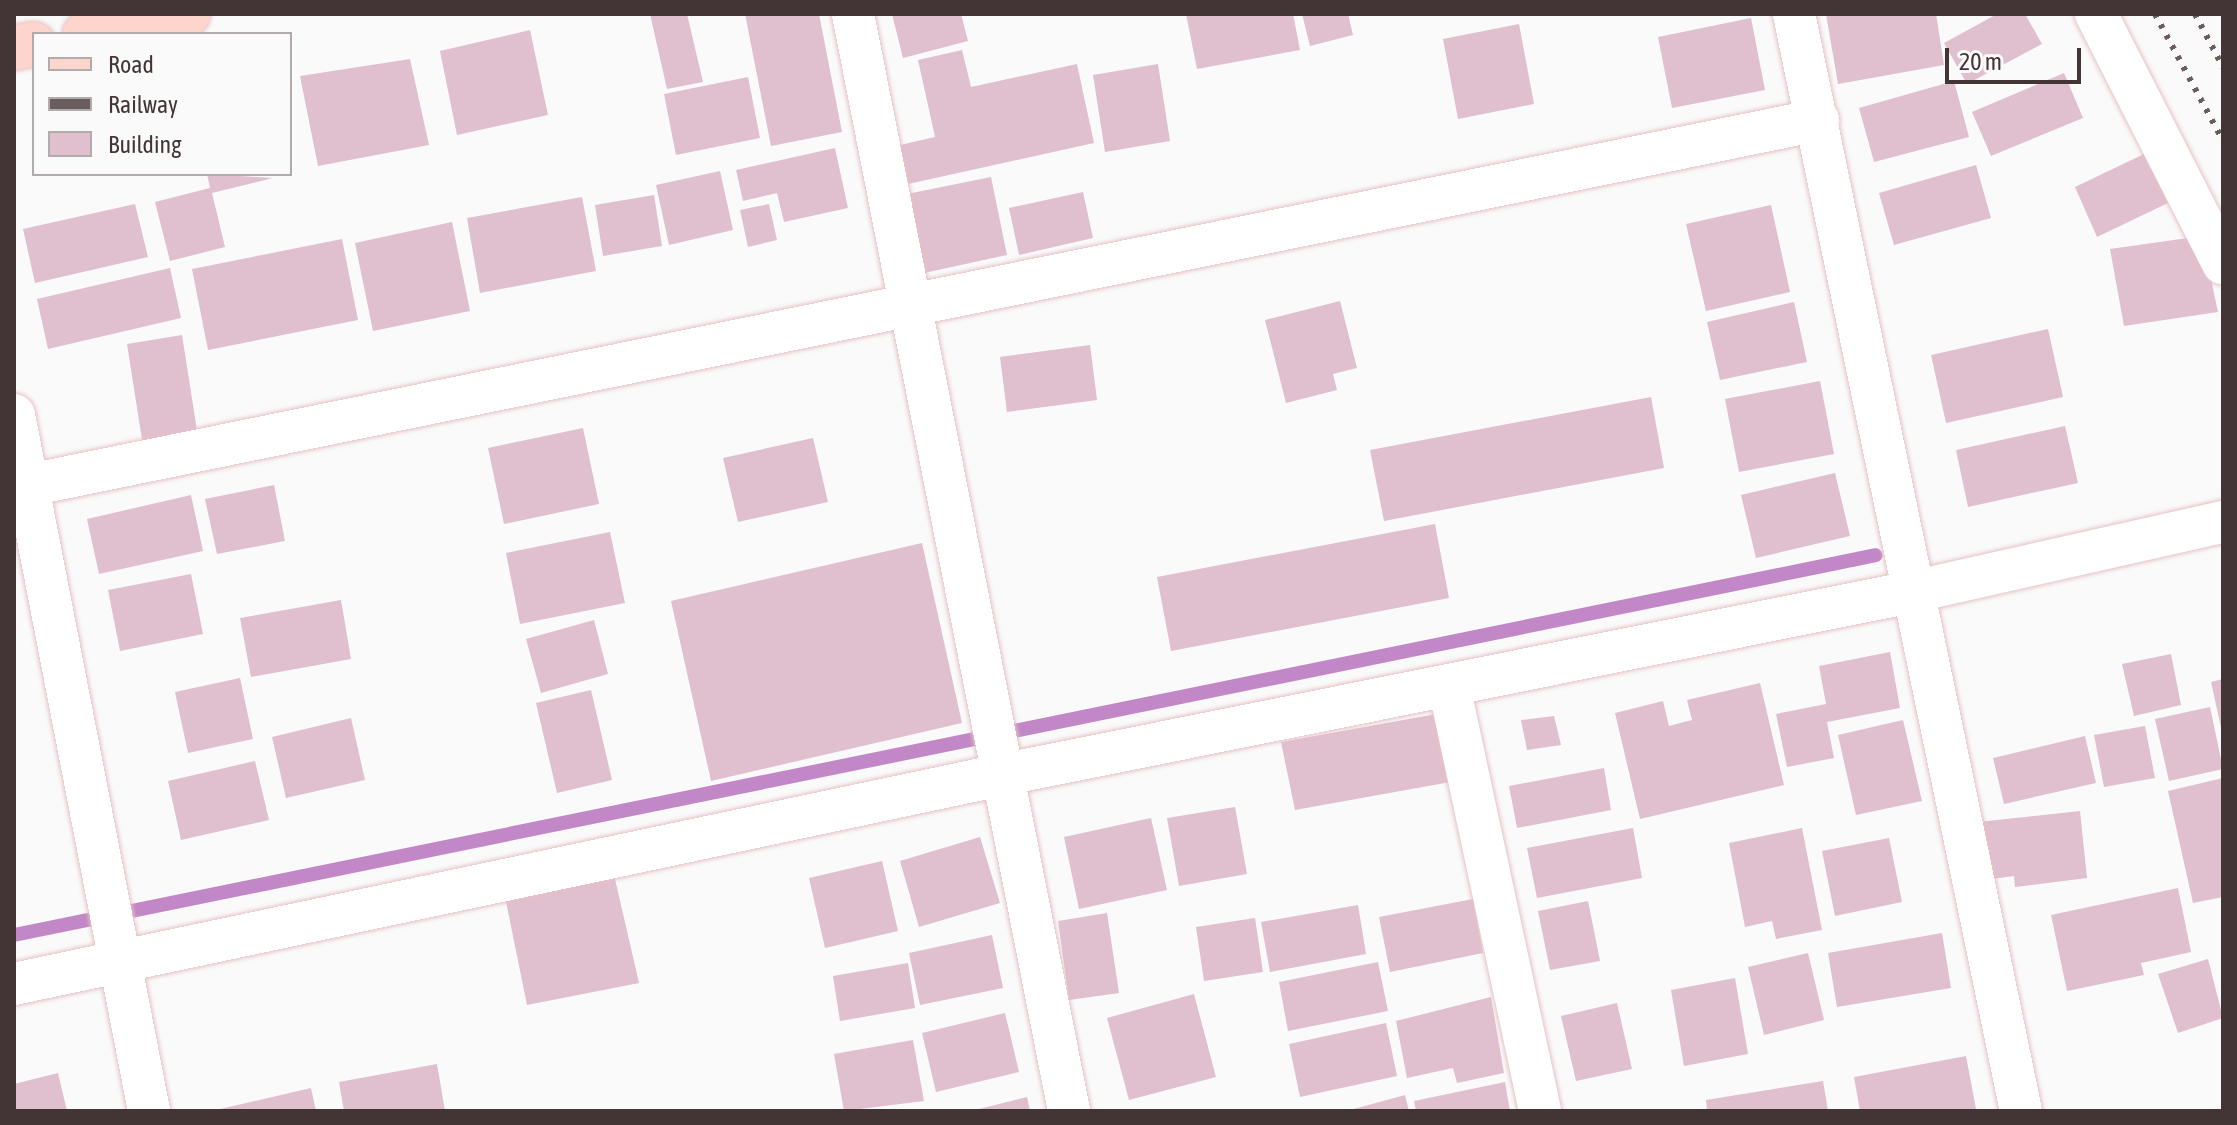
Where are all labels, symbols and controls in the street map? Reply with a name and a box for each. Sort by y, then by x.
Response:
legend [32,32,292,176]
scale bar [1949,32,2085,82]
text: 20 m [1959,48,2002,75]
text: Road [108,51,154,78]
text: Railway [108,91,178,118]
text: Building [108,131,181,158]

